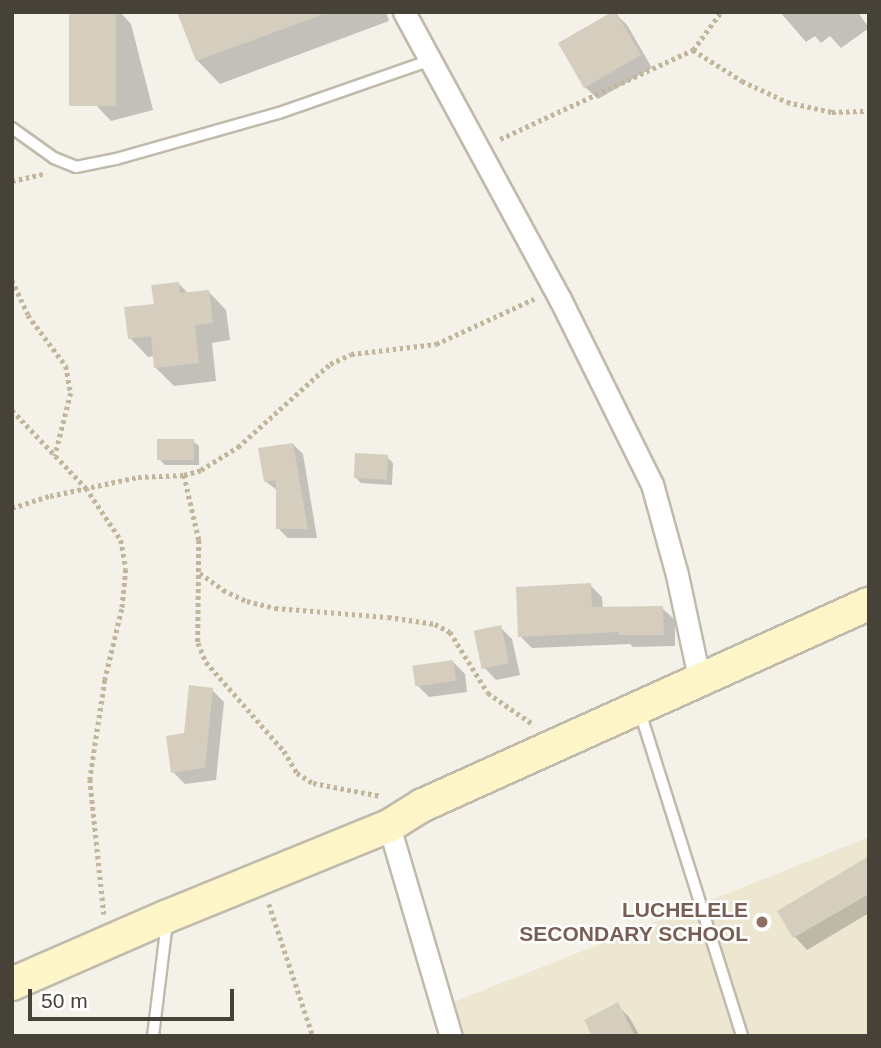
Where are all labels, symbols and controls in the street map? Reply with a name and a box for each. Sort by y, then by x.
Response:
place label: LUCHELELE SECONDARY SCHOOL [519,897,748,947]
marker: LUCHELELE SECONDARY SCHOOL [754,914,770,930]
scale bar [32,974,238,1018]
text: 50 m [41,989,88,1012]

